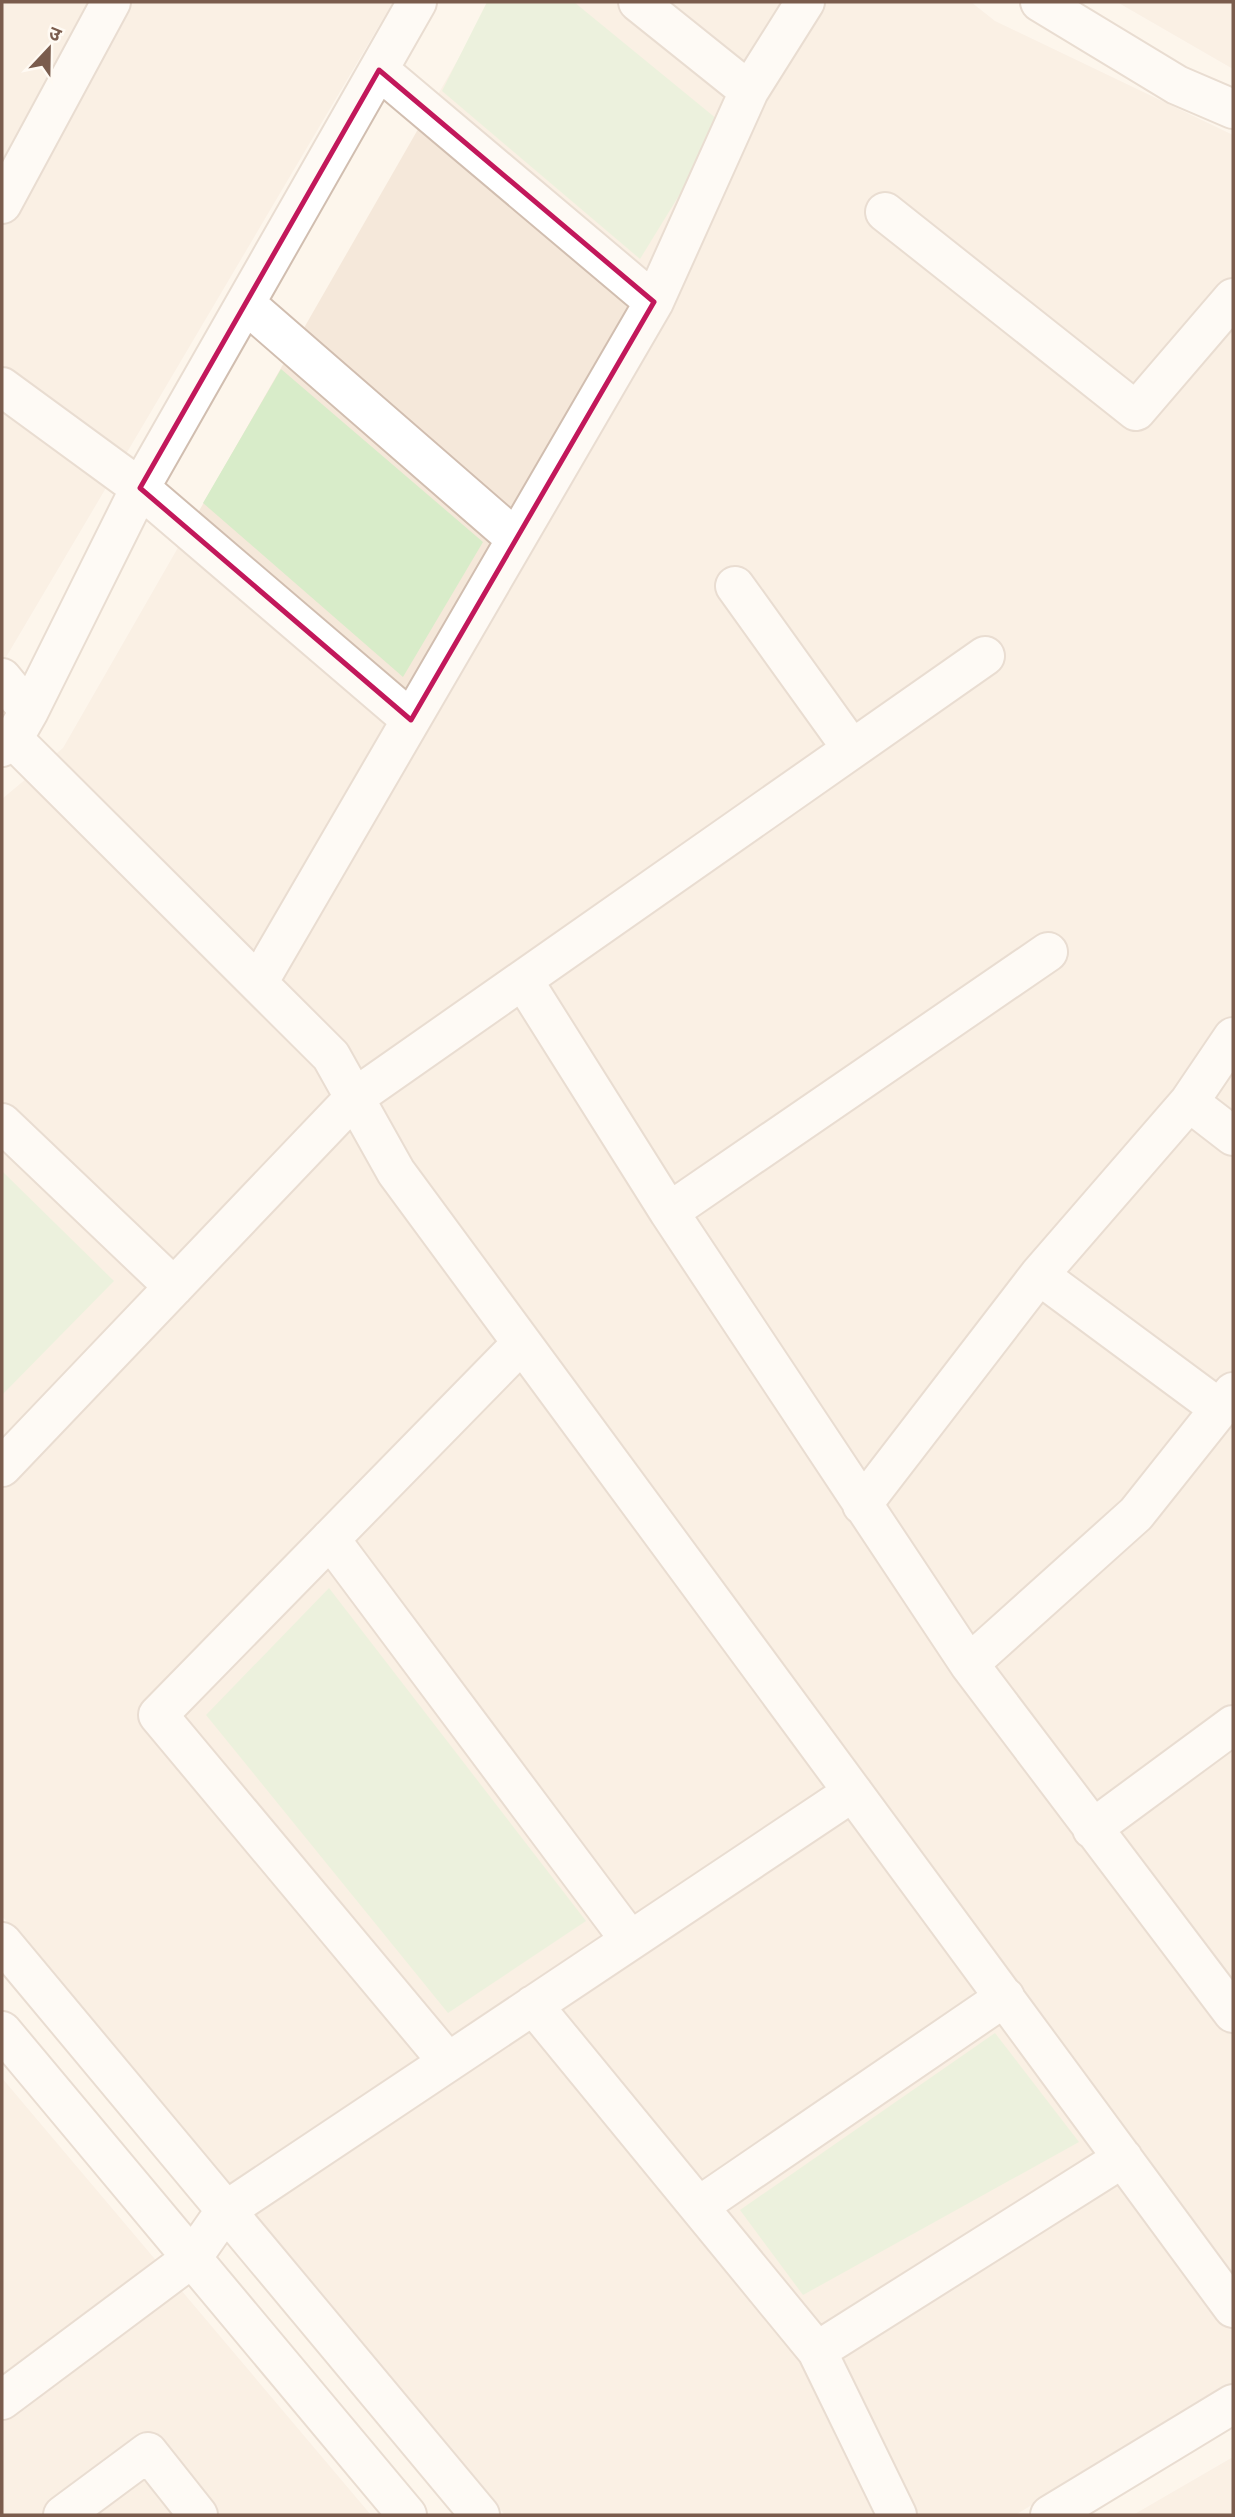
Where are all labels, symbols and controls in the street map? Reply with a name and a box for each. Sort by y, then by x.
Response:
north arrow [14,14,84,84]
text: उ [46,20,66,47]

